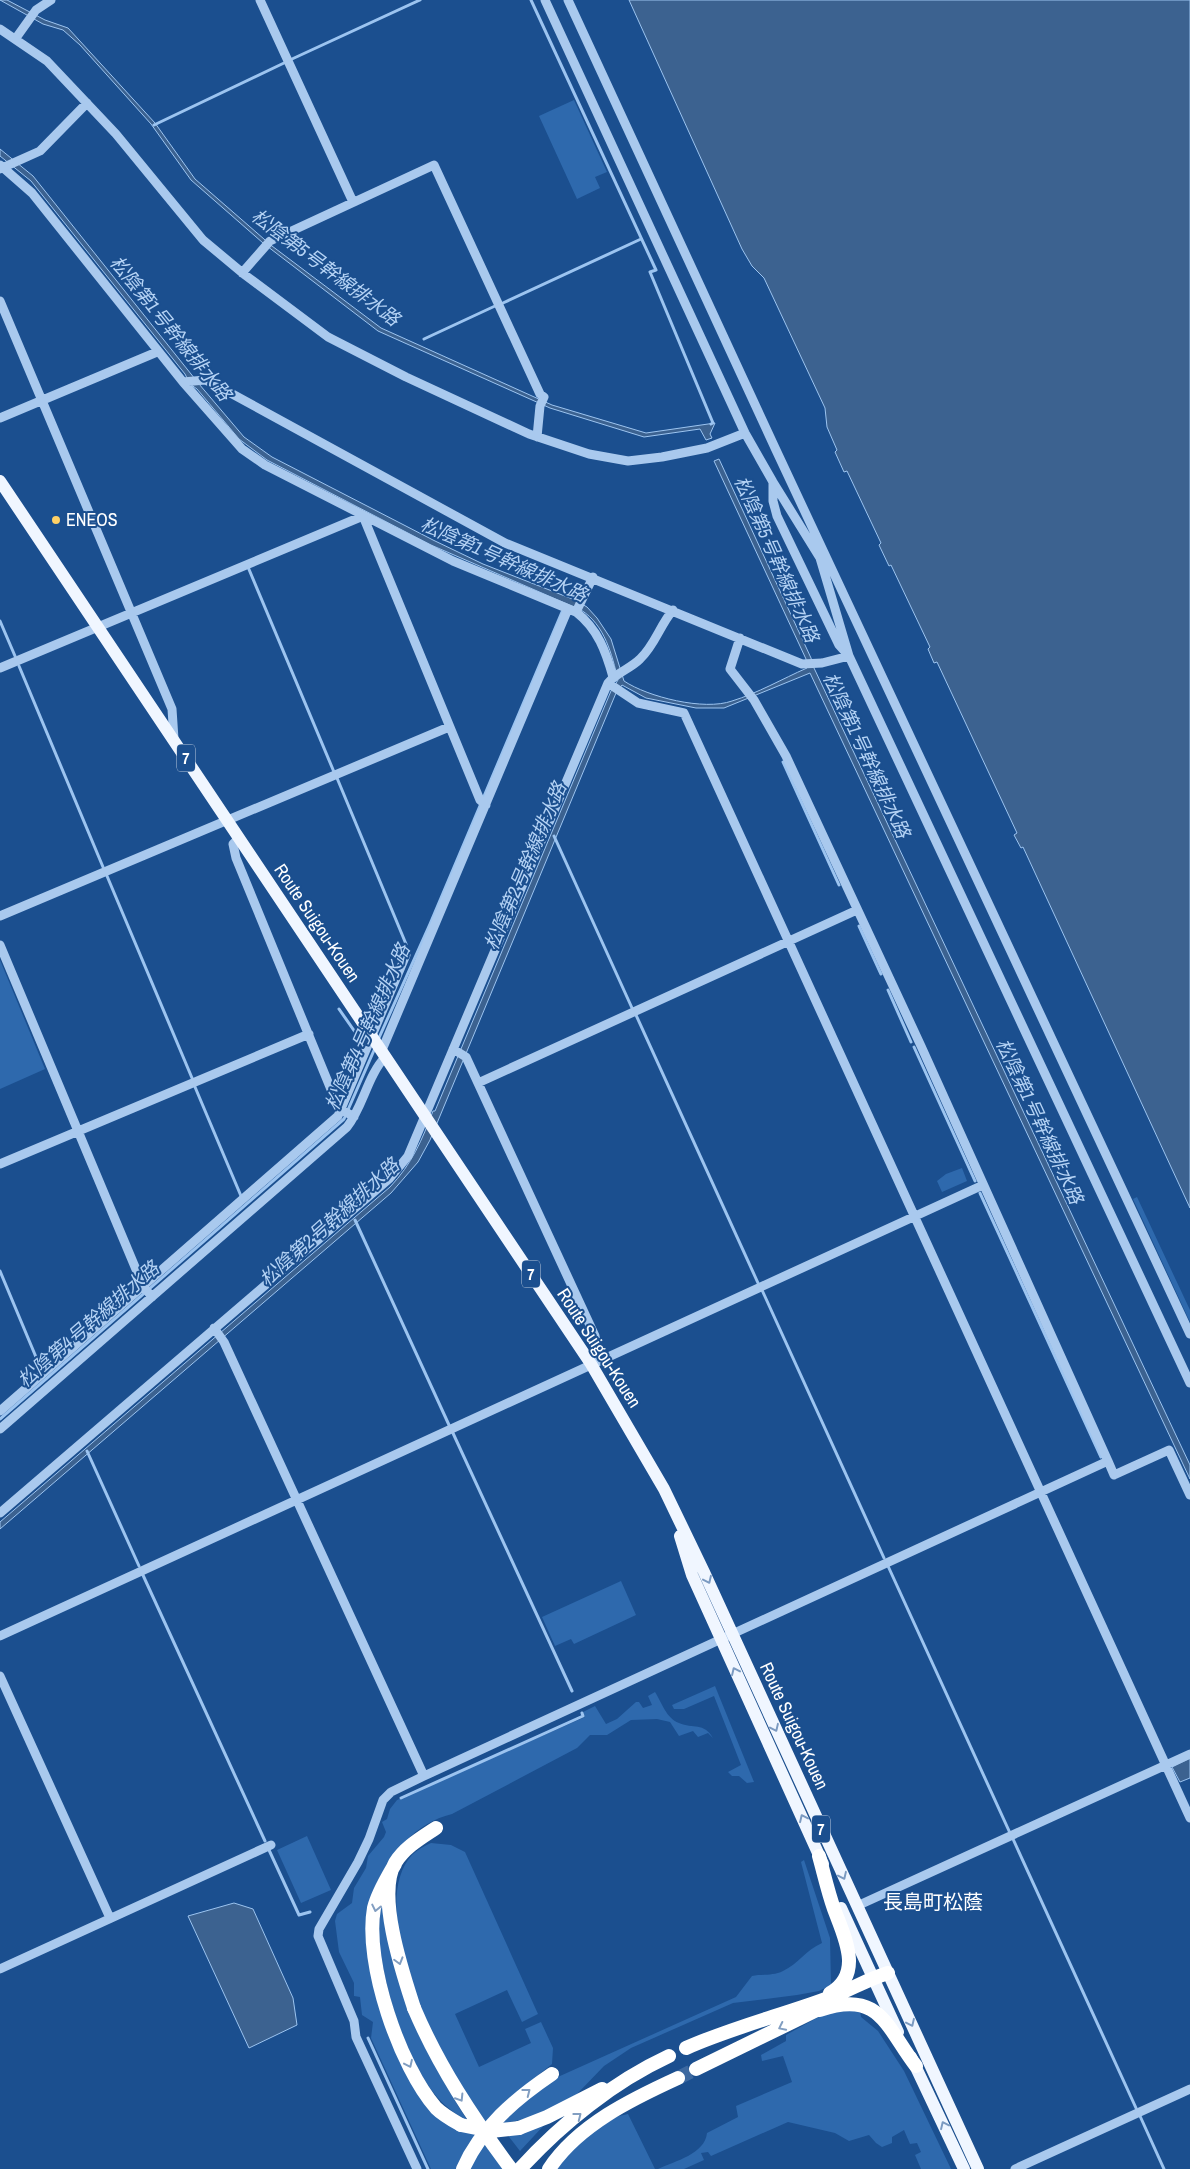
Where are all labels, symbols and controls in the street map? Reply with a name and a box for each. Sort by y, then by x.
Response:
water label: 松陰第5号幹線排水路 [246,203,407,333]
water label: 松陰第1号幹線排水路 [104,250,239,408]
water label: 松陰第5号幹線排水路 [729,472,826,648]
place label: ENEOS [66,507,118,532]
water label: 松陰第1号幹線排水路 [417,511,593,608]
marker: ENEOS [50,514,62,526]
water label: 松陰第1号幹線排水路 [817,668,918,844]
road number: 7 [177,744,195,771]
water label: 松陰第2号幹線排水路 [478,776,573,954]
street label: Route Suigou-Kouen [269,859,366,987]
water label: 松陰第4号幹線排水路 [319,938,416,1114]
water label: 松陰第1号幹線排水路 [990,1034,1091,1210]
water label: 松陰第2号幹線排水路 [254,1151,406,1292]
water label: 松陰第4号幹線排水路 [12,1254,166,1393]
road number: 7 [522,1260,540,1288]
street label: Route Suigou-Kouen [551,1283,647,1412]
one-way arrow [701,1575,712,1584]
street label: Route Suigou-Kouen [754,1658,835,1794]
one-way arrow [731,1667,741,1676]
one-way arrow [769,1723,780,1732]
one-way arrow [798,1814,809,1823]
road number: 7 [812,1816,830,1842]
one-way arrow [837,1871,847,1880]
district label: 長島町松蔭 [883,1888,983,1915]
one-way arrow [371,1903,381,1912]
one-way arrow [393,1957,403,1965]
one-way arrow [905,2018,915,2027]
one-way arrow [778,2021,787,2031]
one-way arrow [403,2059,414,2068]
one-way arrow [521,2088,530,2097]
one-way arrow [453,2092,463,2101]
one-way arrow [572,2112,581,2121]
one-way arrow [940,2121,950,2130]

